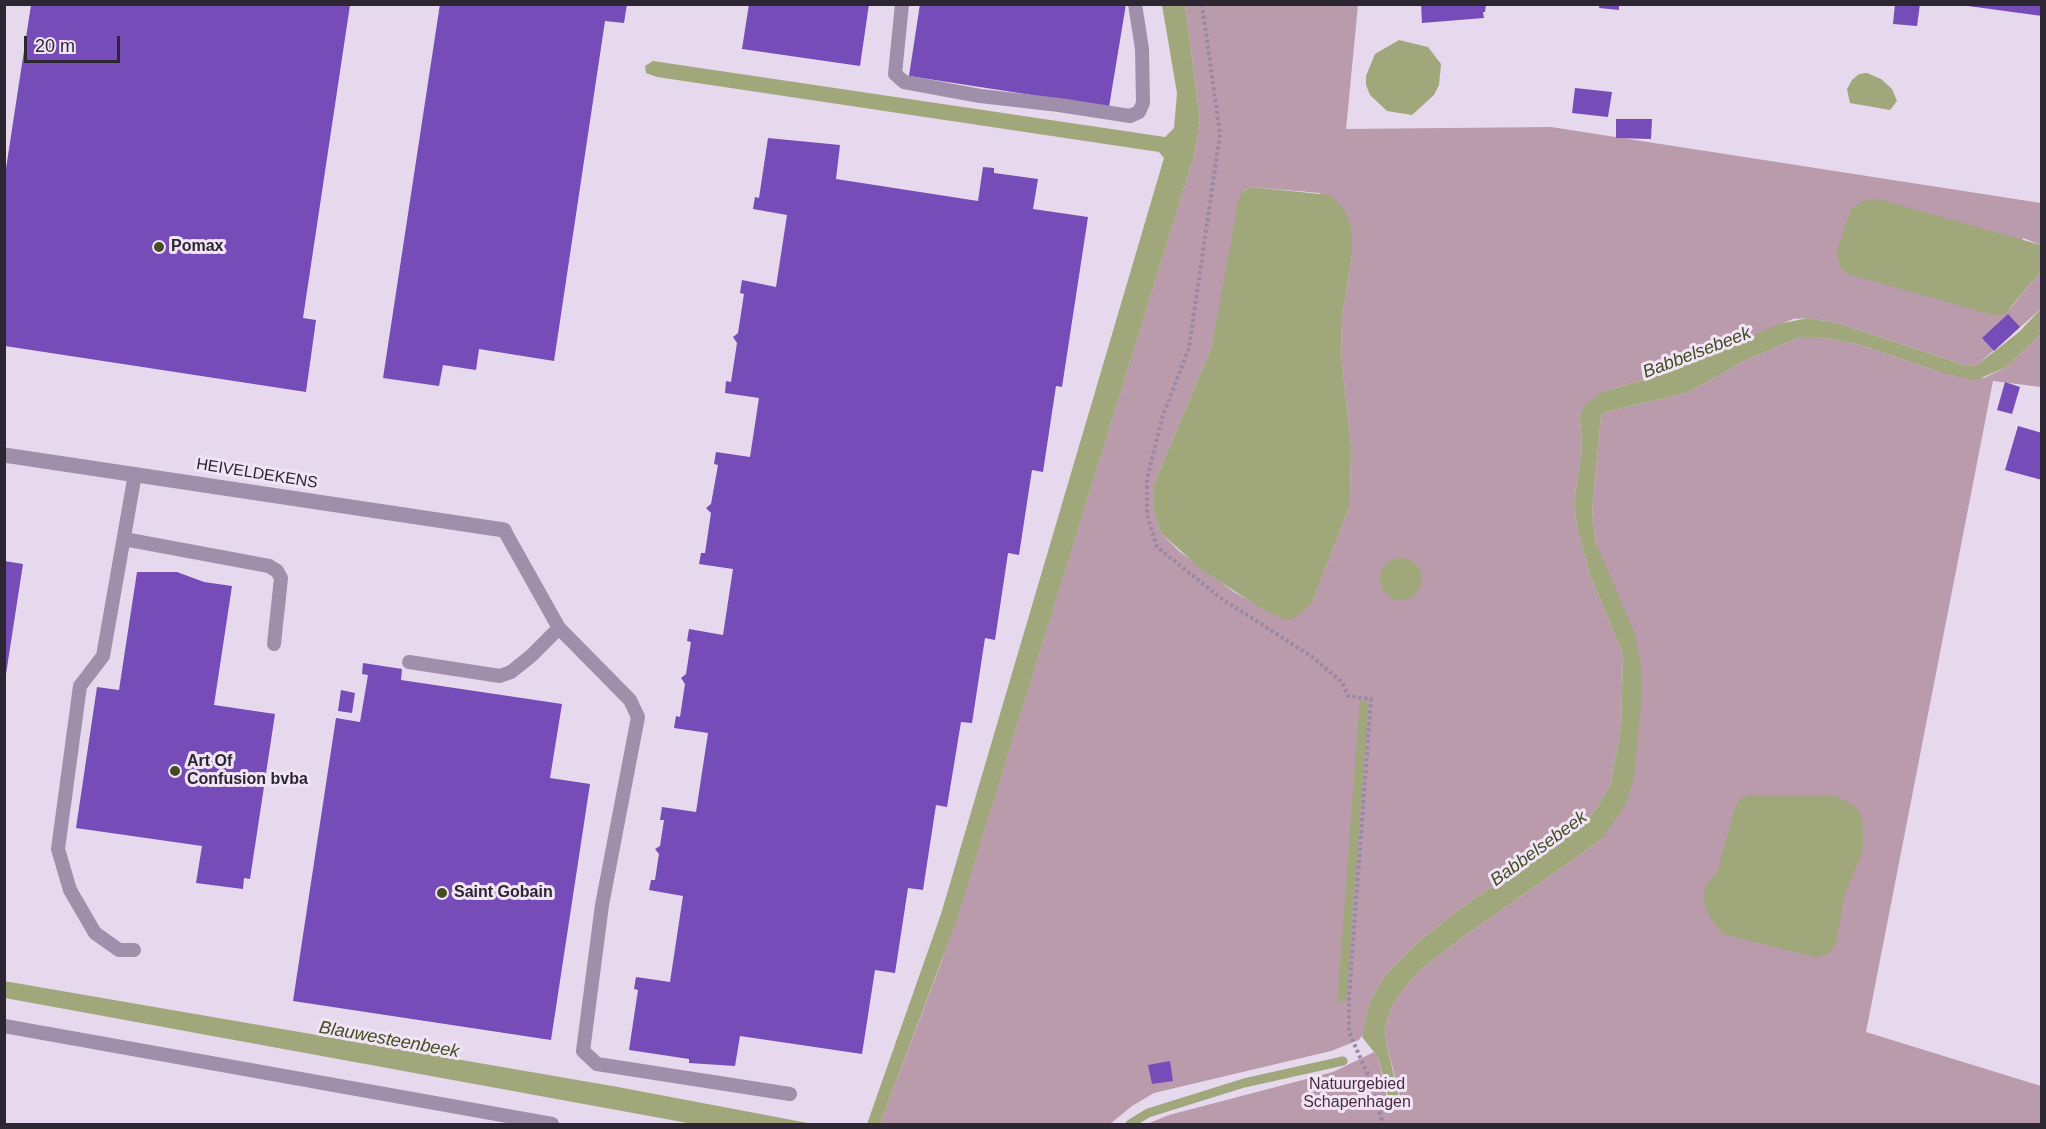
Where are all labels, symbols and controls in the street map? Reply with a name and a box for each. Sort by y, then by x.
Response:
scale bar [27,24,123,62]
text: 20 m [35,36,75,56]
place label: Pomax [171,237,223,257]
marker: Pomax [152,240,166,254]
water label: Babbelsebeek [1640,322,1754,384]
street label: HEIVELDEKENS [195,455,319,493]
place label: Art Of Confusion bvba [187,752,308,790]
marker: Art Of Confusion bvba [168,764,182,778]
water label: Babbelsebeek [1487,807,1591,891]
place label: Saint Gobain [454,883,553,903]
marker: Saint Gobain [435,886,449,900]
water label: Blauwesteenbeek [317,1017,461,1063]
park label: Natuurgebied Schapenhagen [1303,1075,1411,1113]

